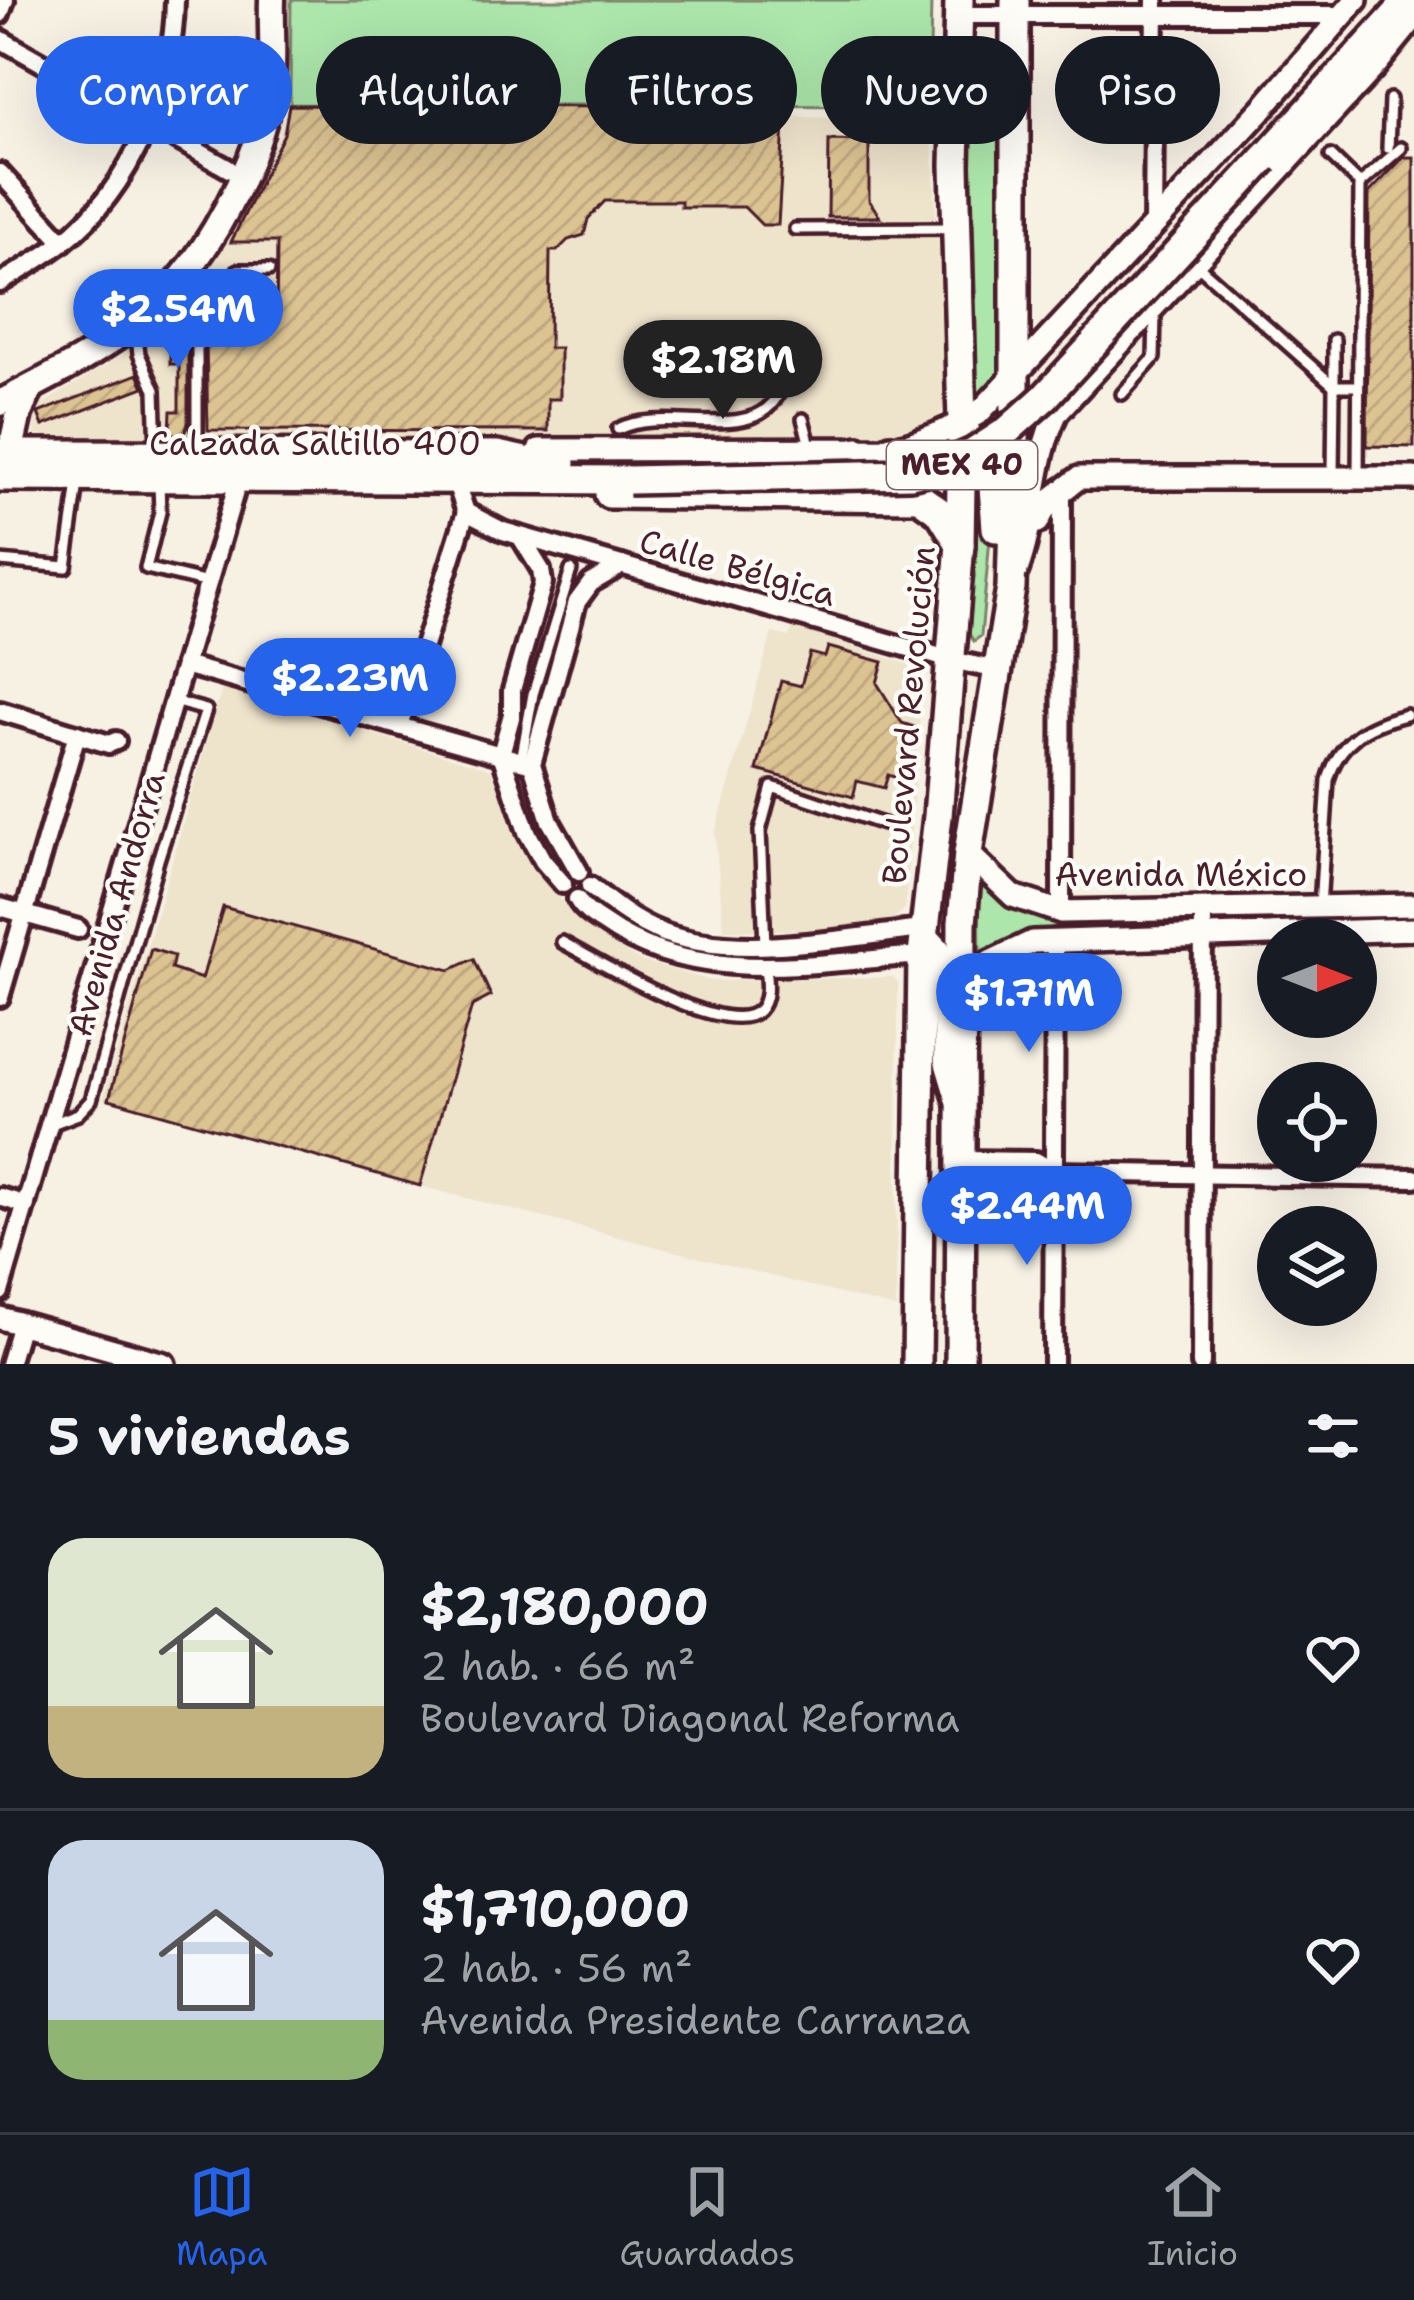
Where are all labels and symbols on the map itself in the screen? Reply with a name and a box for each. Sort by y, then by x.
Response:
pin: $2.54M [80,269,276,371]
pin: $2.18M [625,320,821,422]
street label: Calzada Saltillo 400 [149,421,481,466]
road number: MEX 40 [887,441,1037,489]
street label: Calle Bélgica [635,518,841,617]
street label: Boulevard Revolución [871,544,946,886]
pin: $2.23M [252,638,448,740]
street label: Avenida Andorra [57,767,176,1042]
street label: Avenida México [1055,852,1307,897]
north arrow [1257,918,1377,1038]
pin: $1.71M [931,953,1127,1055]
pin: $2.44M [929,1166,1125,1268]

